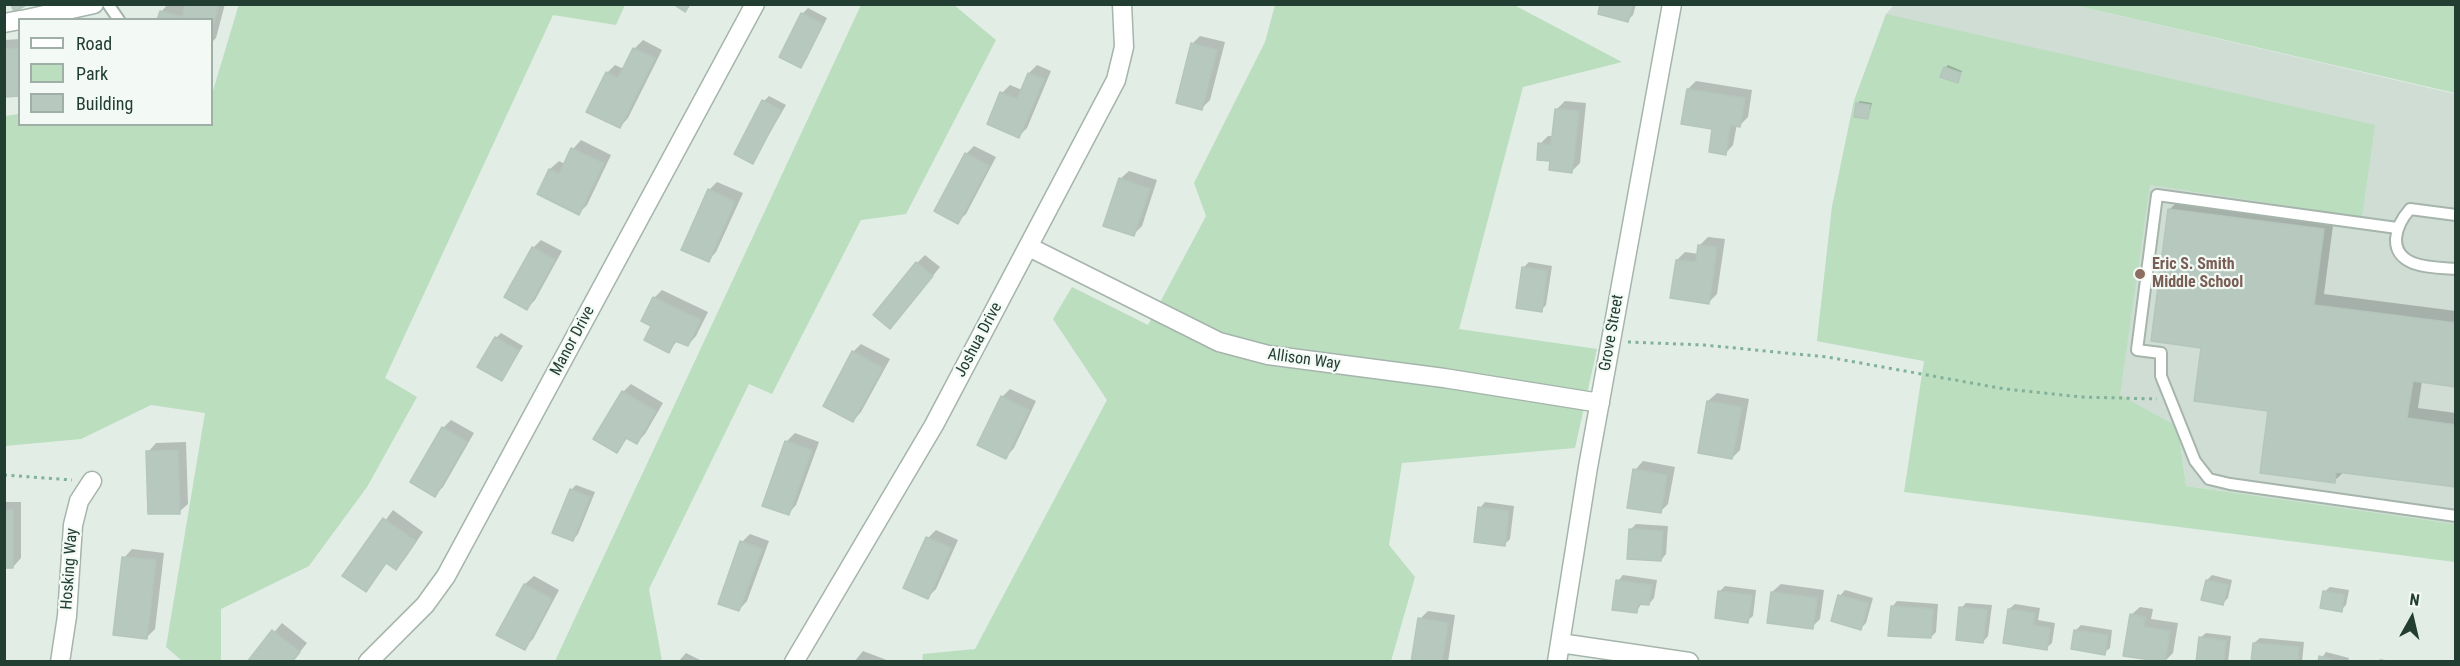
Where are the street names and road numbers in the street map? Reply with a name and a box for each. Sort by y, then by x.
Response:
street label: Grove Street [1596,293,1628,373]
street label: Joshua Drive [951,299,1007,381]
street label: Manor Drive [547,303,599,379]
street label: Allison Way [1266,345,1342,375]
street label: Hosking Way [58,528,82,610]

